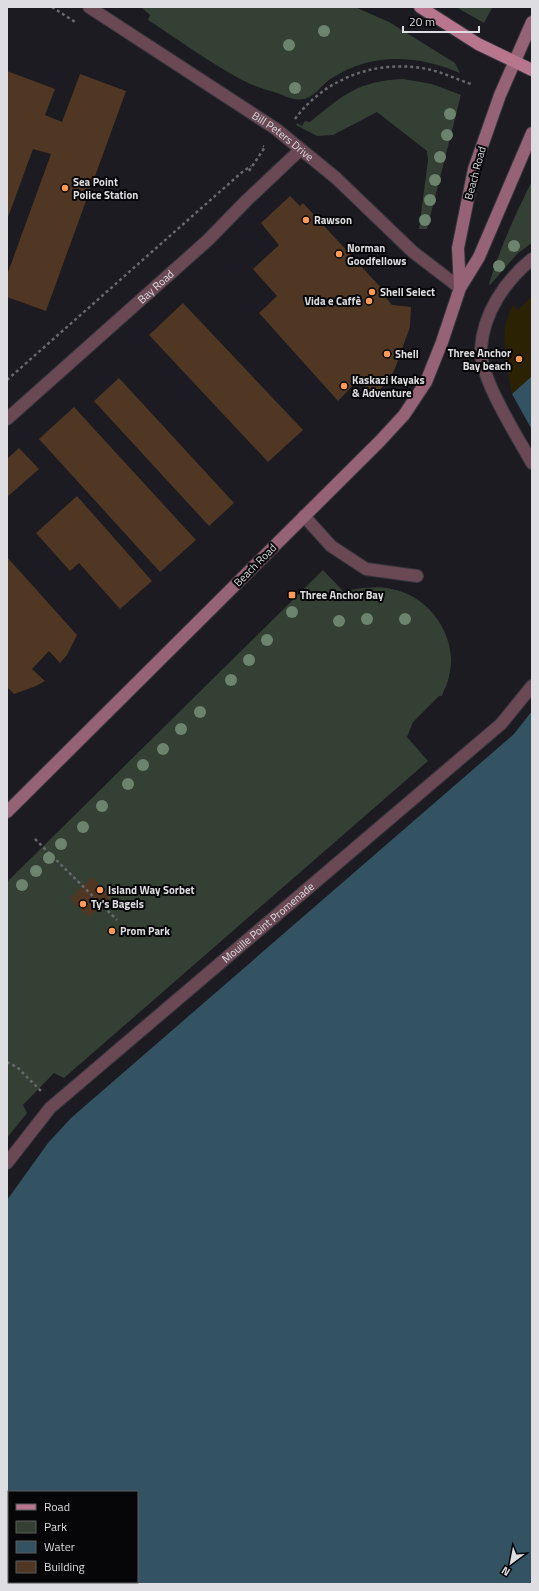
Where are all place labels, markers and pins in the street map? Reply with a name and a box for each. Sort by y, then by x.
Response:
place label: Sea Point Police Station [73,174,138,203]
marker: Sea Point Police Station [60,183,70,193]
place label: Rawson [314,212,352,228]
marker: Rawson [301,215,311,225]
place label: Norman Goodfellows [347,240,406,269]
marker: Norman Goodfellows [334,249,344,259]
place label: Shell Select [380,284,435,300]
marker: Shell Select [367,287,377,297]
place label: Vida e Caffè [304,293,361,309]
marker: Vida e Caffè [364,296,374,306]
place label: Three Anchor Bay beach [448,345,511,374]
place label: Shell [395,346,419,362]
marker: Shell [382,349,392,359]
marker: Three Anchor Bay beach [514,354,524,364]
place label: Kaskazi Kayaks & Adventure [352,372,425,401]
marker: Kaskazi Kayaks & Adventure [339,381,349,391]
place label: Three Anchor Bay [300,587,384,603]
marker: Three Anchor Bay [287,590,297,600]
place label: Island Way Sorbet [108,882,195,898]
marker: Island Way Sorbet [95,885,105,895]
place label: Ty's Bagels [91,896,144,912]
marker: Ty's Bagels [78,899,88,909]
place label: Prom Park [120,923,170,939]
marker: Prom Park [107,926,117,936]

